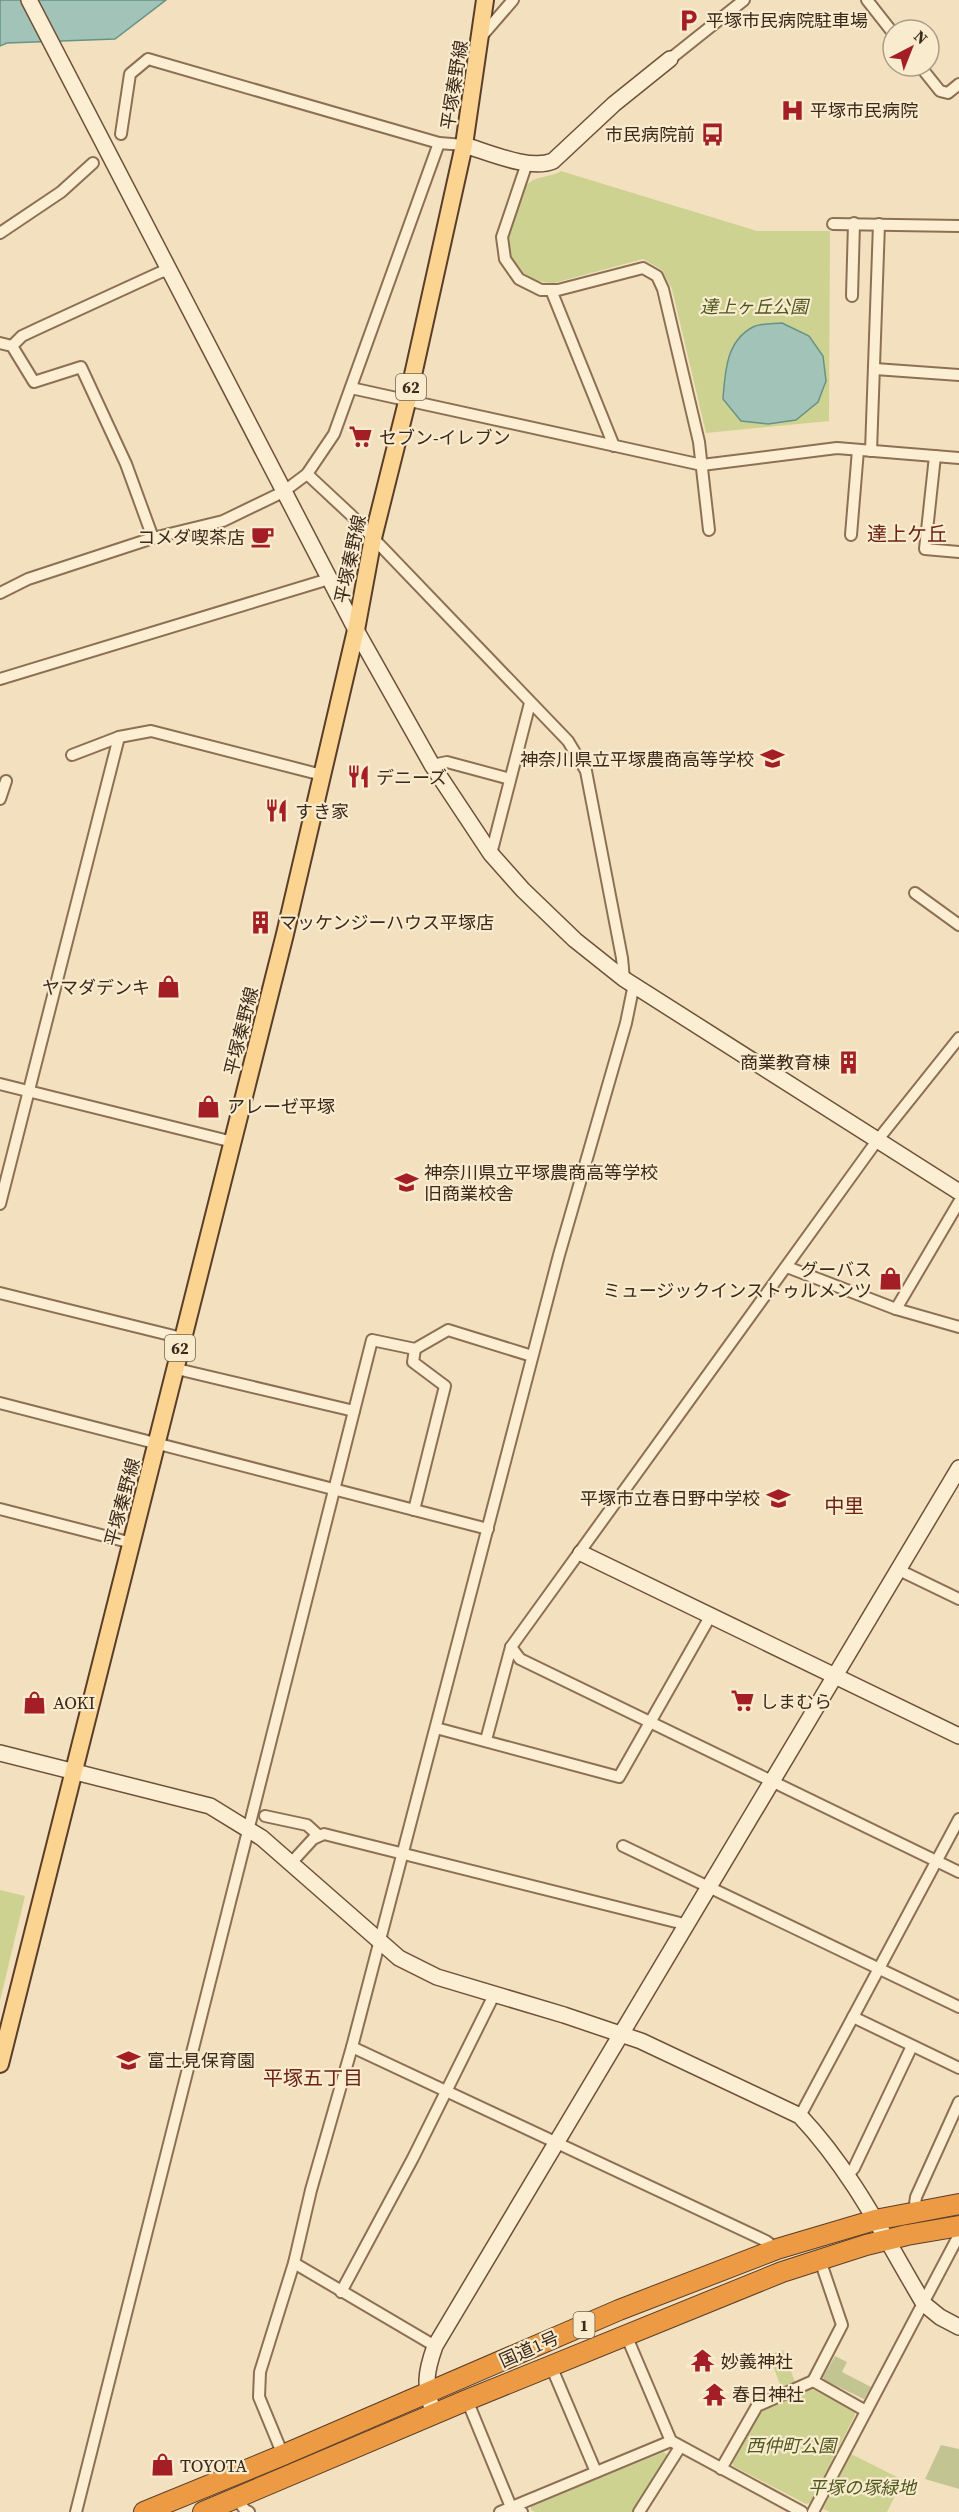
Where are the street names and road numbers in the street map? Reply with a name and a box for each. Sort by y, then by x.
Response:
street label: 平塚秦野線 [435,39,473,131]
road number: 62 [396,374,426,400]
street label: 平塚秦野線 [328,512,372,606]
street label: 平塚秦野線 [218,984,264,1078]
road number: 62 [165,1335,195,1361]
street label: 平塚秦野線 [98,1455,146,1549]
road number: 1 [574,2312,594,2338]
street label: 国道1号 [495,2325,563,2373]

